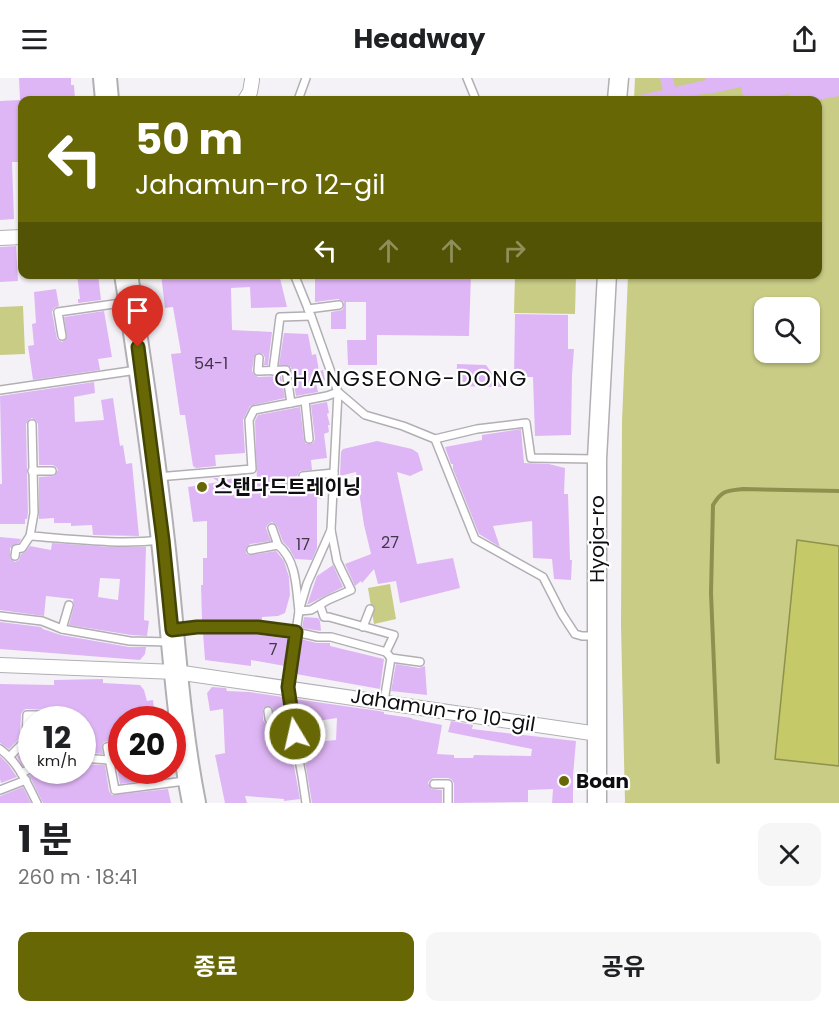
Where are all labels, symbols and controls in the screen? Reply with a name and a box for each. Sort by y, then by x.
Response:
text: Headway [354,20,485,57]
icon: menu [18,23,51,56]
icon: share [788,23,821,56]
text: 50 m [135,110,243,169]
icon: left [36,120,114,198]
text: Jahamun-ro 12-gil [135,166,385,203]
icon: left [309,234,342,267]
icon: ahead [372,234,405,267]
icon: ahead [435,234,468,267]
icon: right [498,234,531,267]
pin [112,285,163,347]
icon: arrive [121,294,154,327]
map controls [754,297,820,363]
button: search [754,297,820,363]
house number: 54-1 [194,352,228,375]
district label: CHANGSEONG-DONG [274,363,528,394]
place label: 스탠다드트레이닝 [214,473,361,501]
marker: 스탠다드트레이닝 [195,480,209,494]
street label: Hyoja-ro [583,495,611,583]
house number: 27 [381,531,399,554]
house number: 17 [296,533,310,556]
house number: 7 [269,638,278,661]
street label: Jahamun-ro 10-gil [349,682,537,738]
position arrow [263,702,327,766]
speed limit sign: 20 [108,706,186,784]
text: 12 [43,716,71,759]
text: km/h [37,750,77,771]
place label: Boan [576,767,629,795]
marker: Boan [557,774,571,788]
text: 1 분 [18,814,72,865]
button: close [758,823,821,886]
text: 260 m · 18:41 [18,863,138,891]
button: 종료 [18,932,414,1001]
button: 공유 [426,932,821,1001]

